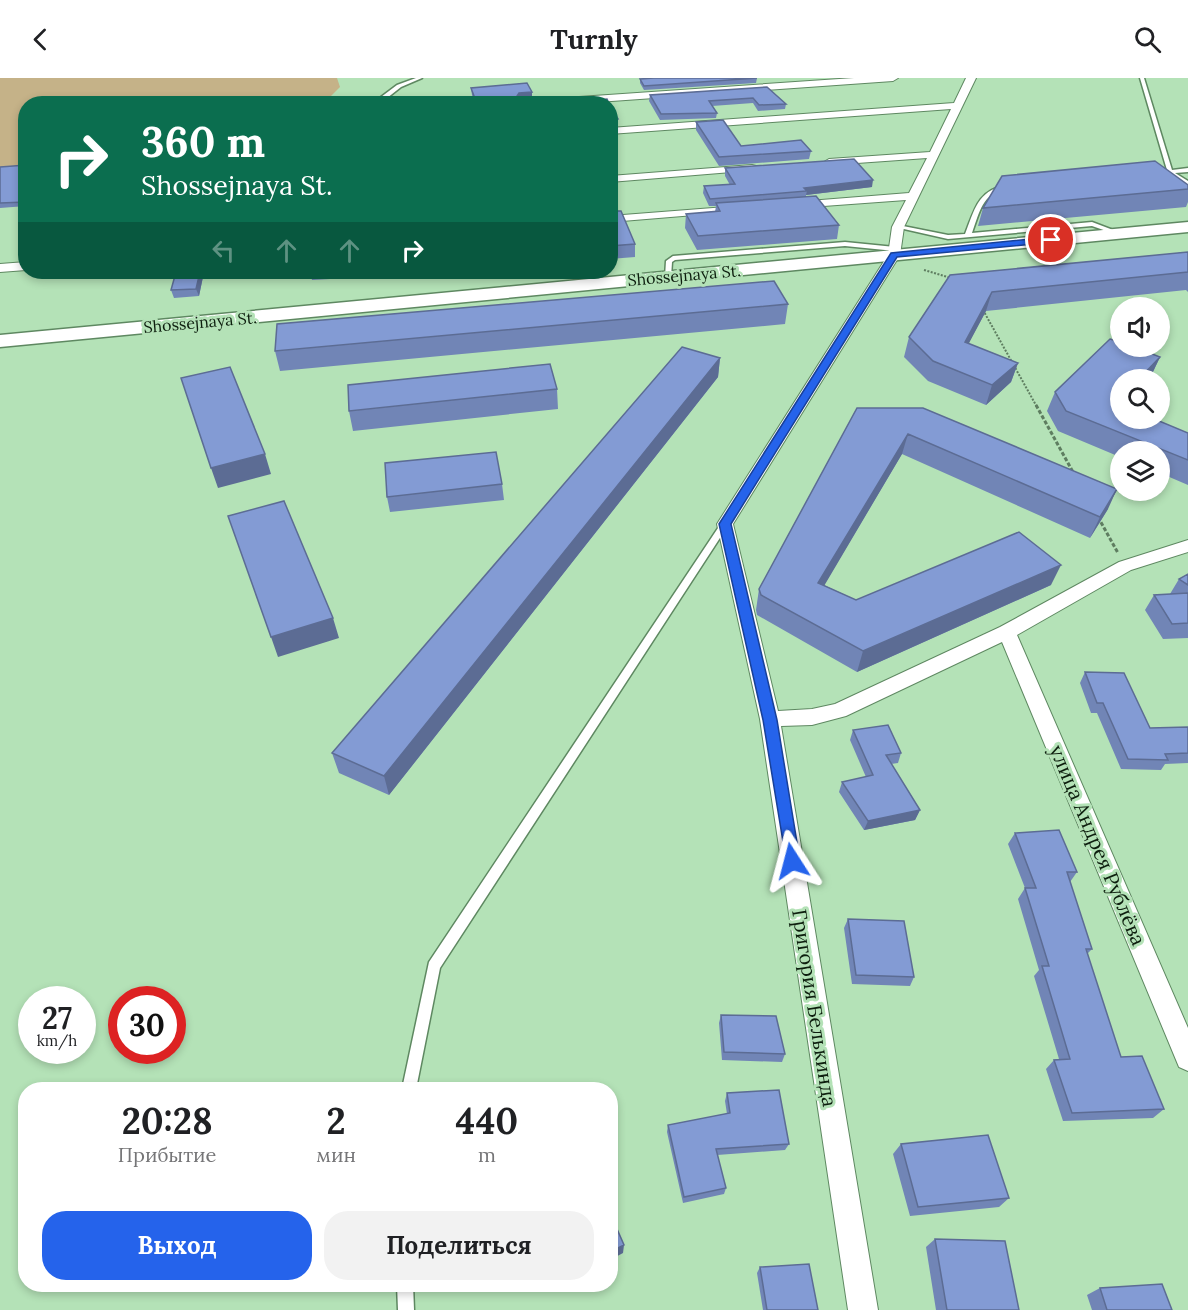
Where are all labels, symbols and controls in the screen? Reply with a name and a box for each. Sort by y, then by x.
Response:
text: Turnly [550,22,638,56]
icon: back [24,23,57,56]
icon: search [1131,23,1164,56]
text: 360 m [141,115,265,169]
icon: right [42,120,120,198]
text: Shossejnaya St. [141,168,333,202]
pin [1025,214,1076,265]
icon: arrive [1034,223,1067,256]
icon: left [207,234,240,267]
icon: ahead [270,234,303,267]
icon: ahead [333,234,366,267]
icon: right [396,234,429,267]
street label: Shossejnaya St. [627,260,741,290]
map controls [1110,297,1170,501]
button: sound [1110,297,1170,357]
street label: Shossejnaya St. [143,307,257,337]
button: search [1110,369,1170,429]
button: layers [1110,441,1170,501]
street label: улица Андрея Рублёва [1044,741,1152,949]
position arrow [760,829,824,893]
street label: Григория Белькинда [787,907,843,1109]
speed limit sign: 30 [108,986,186,1064]
text: 27 [42,999,72,1037]
text: km/h [37,1031,77,1050]
text: 20:28 [122,1098,213,1144]
text: 2 [326,1098,346,1144]
text: 440 [456,1098,518,1144]
text: Прибытие [118,1142,216,1167]
text: мин [316,1142,356,1167]
text: m [478,1142,496,1167]
button: Выход [42,1211,312,1280]
button: Поделиться [324,1211,594,1280]

